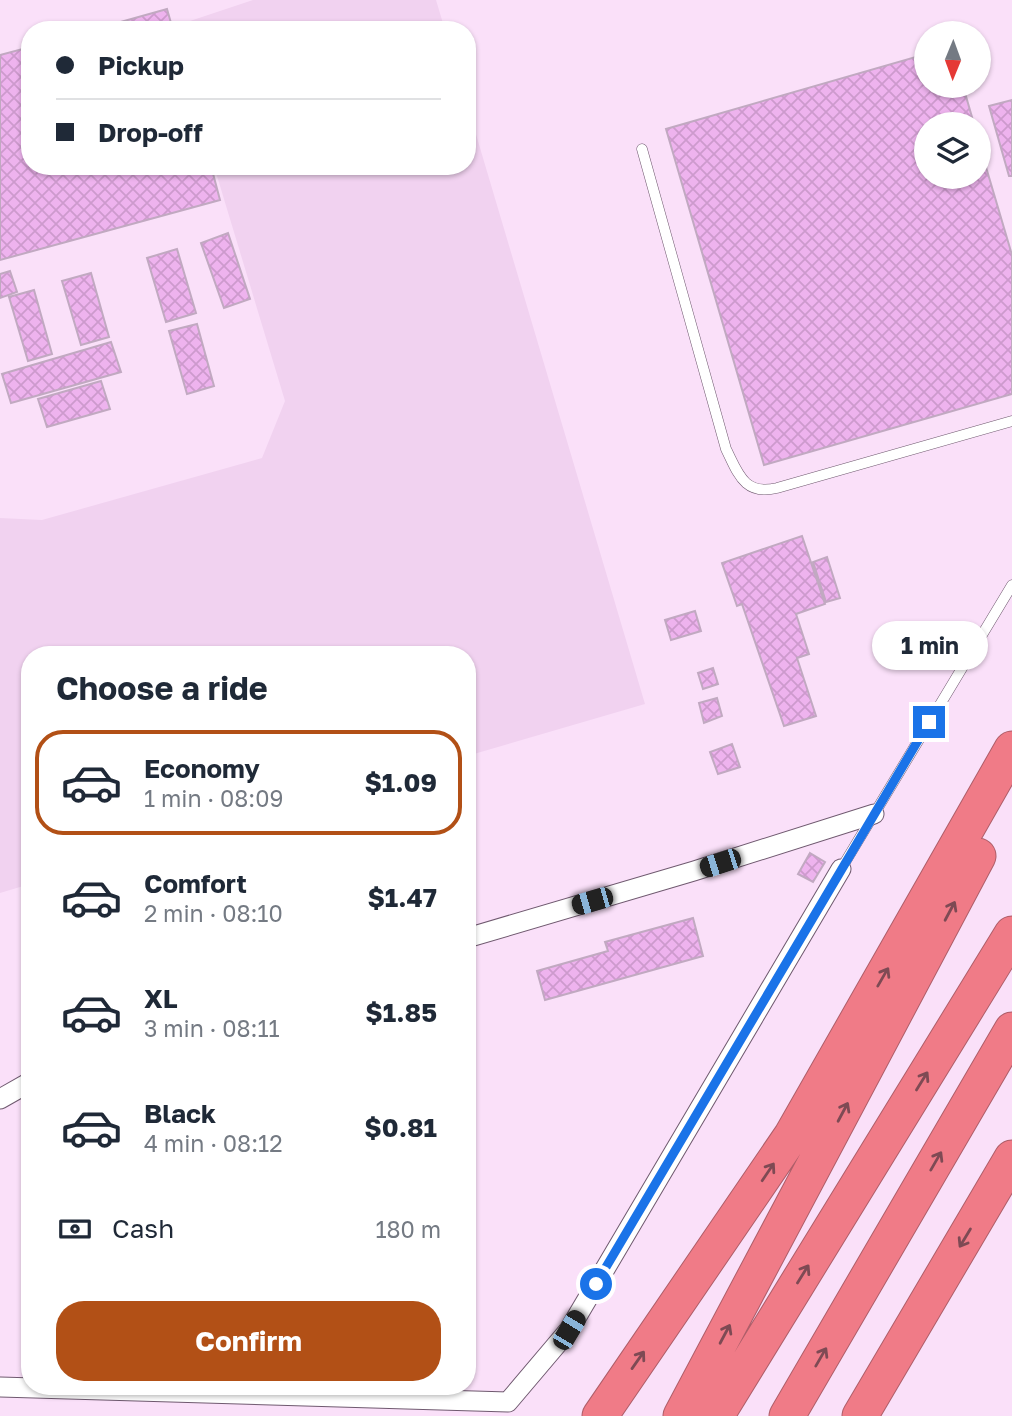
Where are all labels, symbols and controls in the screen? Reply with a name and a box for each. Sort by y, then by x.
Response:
north arrow [914,21,990,98]
map controls [914,21,991,189]
text: Pickup [98,50,184,81]
button: layers [914,112,991,189]
text: Drop-off [98,117,203,148]
callout: 1 min [871,620,987,670]
text: 1 min [901,631,959,659]
text: Choose a ride [56,669,268,707]
route end [913,706,945,738]
icon: car [60,751,123,814]
text: Economy [144,753,260,784]
text: $1.09 [364,767,437,798]
text: 1 min · 08:09 [144,784,283,812]
car [697,847,744,879]
icon: car [60,866,123,929]
text: Comfort [144,868,247,899]
text: $1.47 [367,882,437,913]
car [569,885,616,917]
text: 2 min · 08:10 [144,899,283,927]
one-way arrow [943,901,957,921]
one-way arrow [876,967,890,987]
icon: car [60,981,123,1044]
text: XL [144,983,178,1014]
text: $1.85 [365,997,437,1028]
text: 3 min · 08:11 [144,1014,280,1042]
one-way arrow [915,1071,929,1091]
icon: car [60,1096,123,1159]
text: Black [144,1098,216,1129]
one-way arrow [837,1102,850,1123]
text: $0.81 [364,1112,437,1143]
text: 4 min · 08:12 [144,1129,283,1157]
one-way arrow [929,1151,943,1171]
one-way arrow [761,1163,775,1183]
icon: cash [56,1210,94,1248]
text: Cash [112,1213,174,1244]
text: 180 m [375,1215,441,1243]
one-way arrow [958,1227,972,1247]
one-way arrow [796,1265,810,1285]
route start [580,1268,612,1300]
button: Confirm [56,1301,441,1381]
car [550,1307,589,1353]
one-way arrow [718,1324,732,1345]
one-way arrow [814,1348,828,1368]
one-way arrow [631,1351,646,1370]

